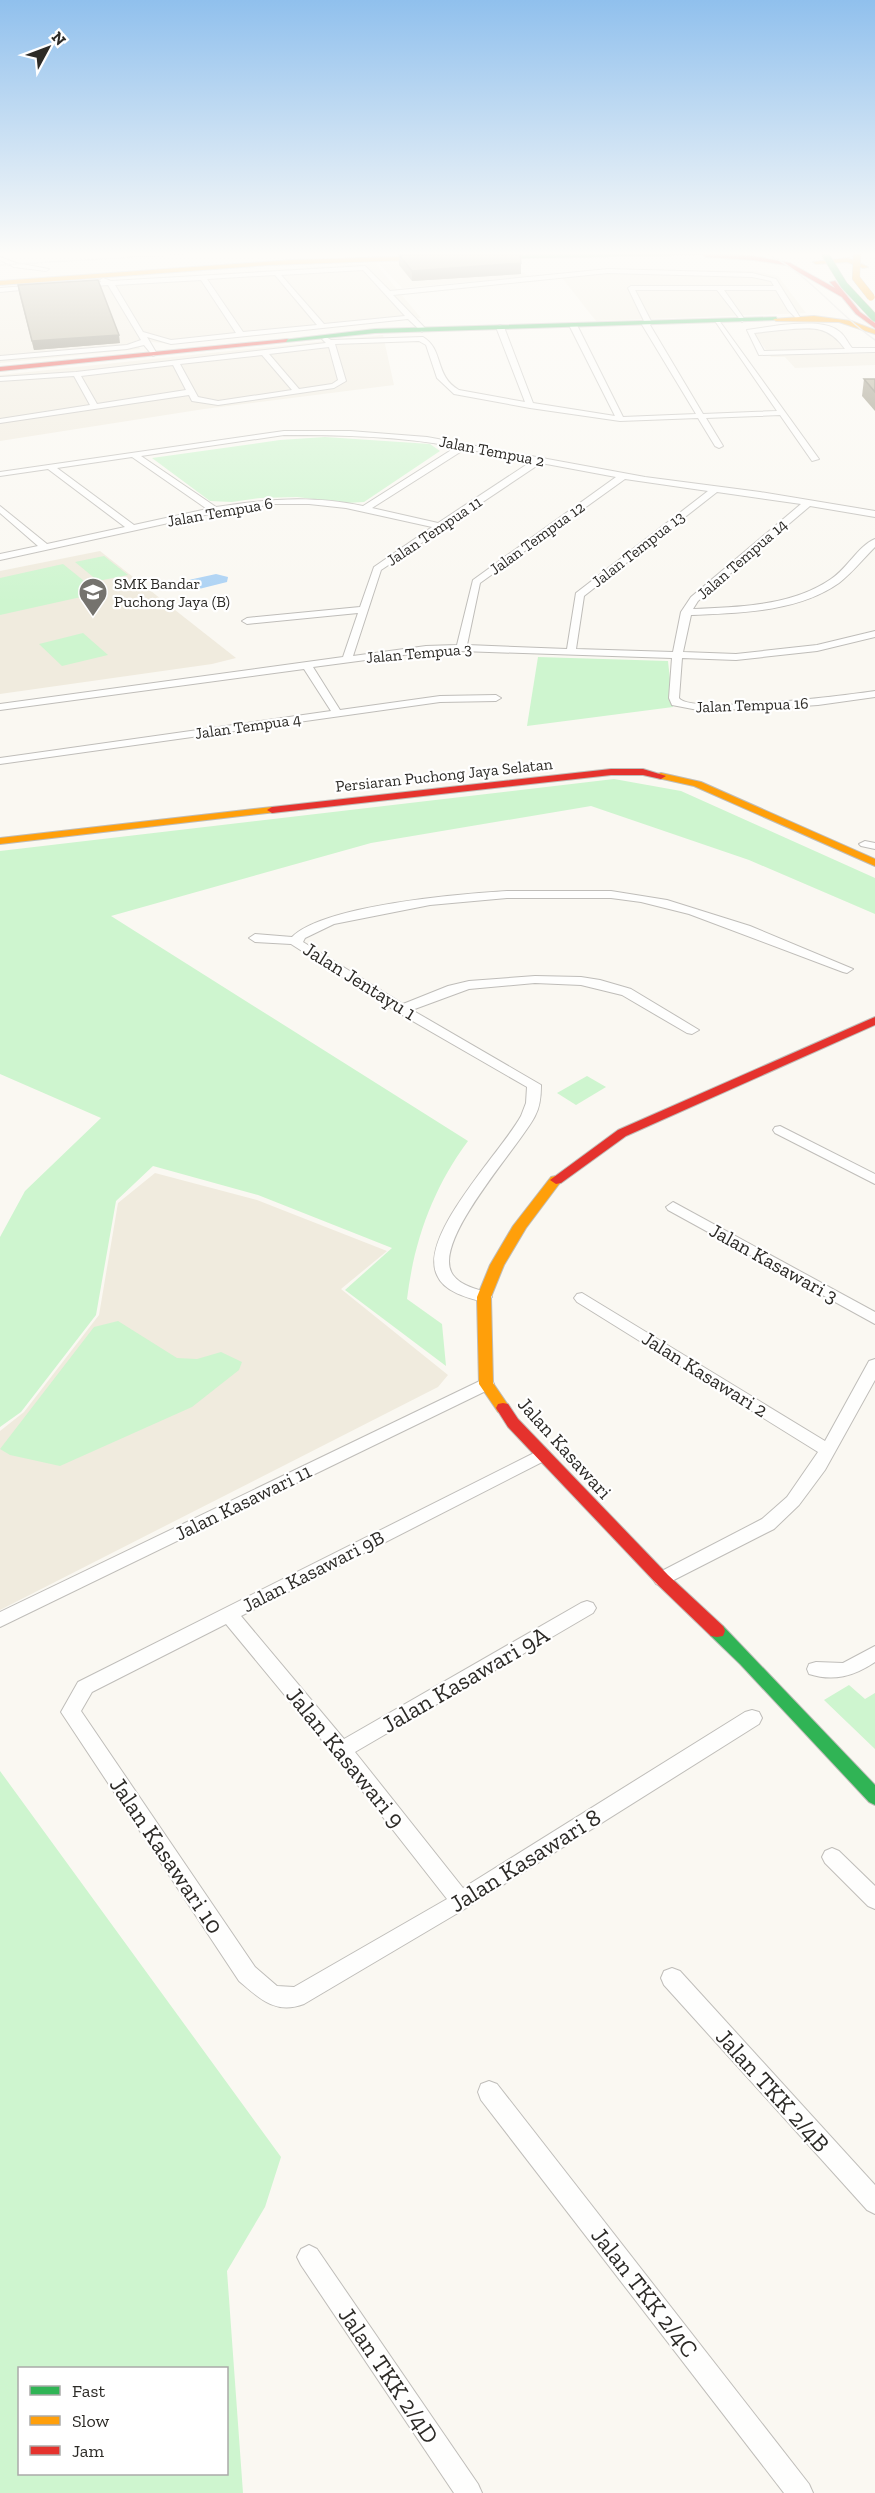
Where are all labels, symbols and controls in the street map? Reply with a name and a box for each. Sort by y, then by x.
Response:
north arrow [18,18,78,78]
text: N [48,28,70,49]
street label: Jalan Tempua 2 [438,431,546,471]
street label: Jalan Tempua 11 [383,492,485,570]
street label: Jalan Tempua 6 [166,493,274,531]
street label: Jalan Tempua 12 [486,497,588,579]
street label: Jalan Tempua 13 [588,507,688,591]
street label: Jalan Tempua 14 [693,514,791,603]
place label: SMK Bandar Puchong Jaya (B) [114,574,230,611]
school or university icon: SMK Bandar Puchong Jaya (B) [77,576,109,618]
street label: Jalan Tempua 3 [365,639,473,667]
street label: Jalan Tempua 16 [695,694,809,716]
street label: Jalan Tempua 4 [194,709,303,743]
street label: Persiaran Puchong Jaya Selatan [335,754,554,796]
street label: Jalan Jentayu 1 [299,937,421,1025]
street label: Jalan Kasawari 3 [706,1218,842,1308]
street label: Jalan Kasawari 2 [638,1326,772,1422]
street label: Jalan Kasawari [513,1392,617,1504]
street label: Jalan Kasawari 11 [171,1458,315,1545]
street label: Jalan Kasawari 9B [238,1525,388,1617]
street label: Jalan Kasawari 9A [376,1619,554,1739]
street label: Jalan Kasawari 9 [280,1681,412,1833]
street label: Jalan Kasawari 10 [104,1771,230,1939]
street label: Jalan Kasawari 8 [444,1802,606,1918]
street label: Jalan TKK 2/4B [710,2022,836,2158]
street label: Jalan TKK 2/4C [585,2221,705,2363]
street label: Jalan TKK 2/4D [333,2301,445,2449]
legend [18,2367,228,2475]
text: Fast [72,2380,105,2402]
text: Slow [72,2410,109,2432]
text: Jam [72,2440,104,2462]

